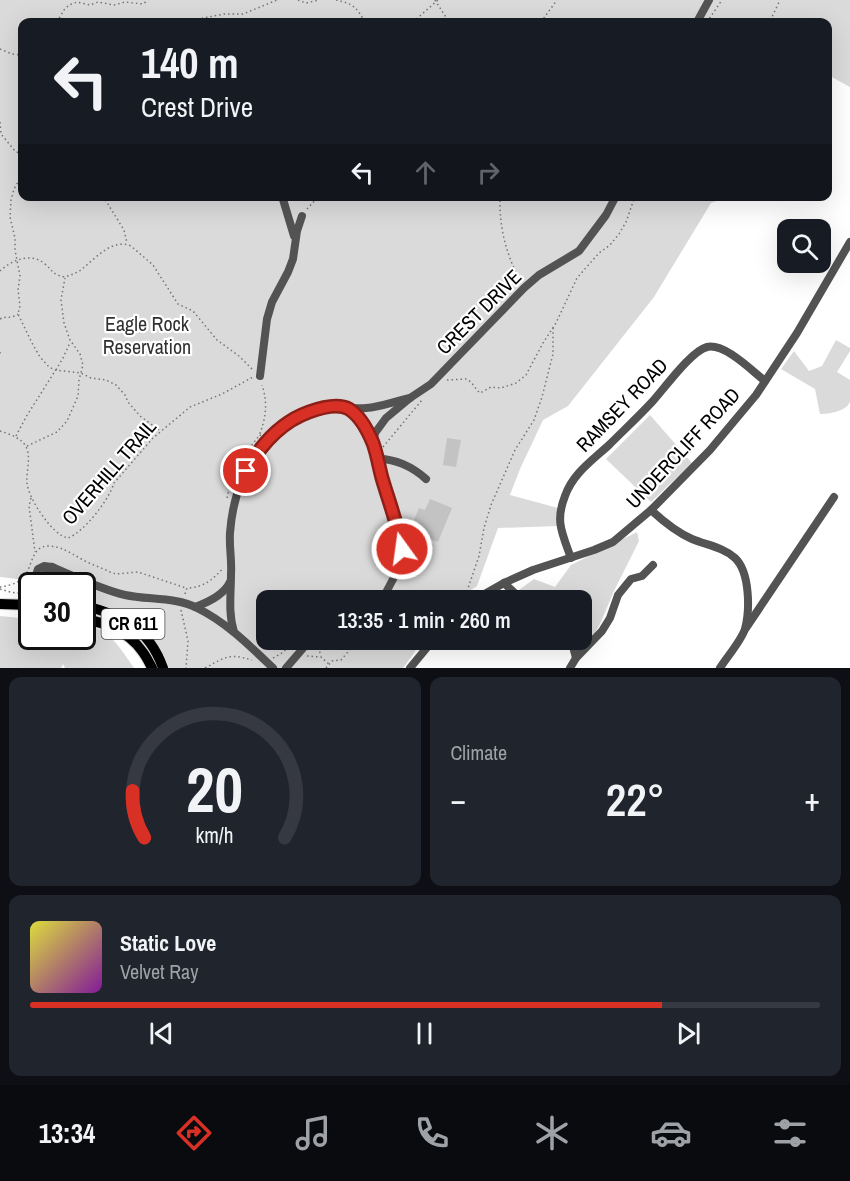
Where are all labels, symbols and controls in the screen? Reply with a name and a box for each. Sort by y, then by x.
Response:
text: 140 m [141,35,239,91]
icon: left [42,42,120,120]
text: Crest Drive [141,89,253,125]
icon: left [346,156,379,189]
icon: ahead [409,156,442,189]
icon: right [472,156,505,189]
map controls [777,219,831,273]
button: search [777,219,831,273]
street label: CREST DRIVE [430,263,527,360]
park label: Eagle Rock Reservation [103,310,191,360]
street label: RAMSEY ROAD [570,352,673,458]
street label: UNDERCLIFF ROAD [620,381,746,514]
street label: OVERHILL TRAIL [55,413,162,530]
pin [220,445,271,496]
icon: arrive [229,454,262,487]
position arrow [370,517,434,581]
speed limit sign: 30 [18,572,96,650]
text: 13:35 · 1 min · 260 m [337,605,511,635]
road number: CR 611 [102,609,164,639]
text: Climate [451,739,507,766]
text: 20 [186,747,243,831]
text: 22° [606,769,665,830]
text: − [451,777,466,821]
text: + [804,777,820,821]
text: km/h [196,822,234,851]
text: Static Love [120,928,216,958]
text: Velvet Ray [120,958,198,985]
icon: previous [145,1017,178,1050]
icon: pause [408,1017,441,1050]
icon: next [672,1017,705,1050]
icon: directions [173,1112,215,1154]
icon: music [292,1112,334,1154]
icon: phone [411,1112,453,1154]
icon: climate [531,1112,573,1154]
icon: car [650,1112,692,1154]
icon: filters [769,1112,811,1154]
text: 13:34 [39,1115,95,1151]

